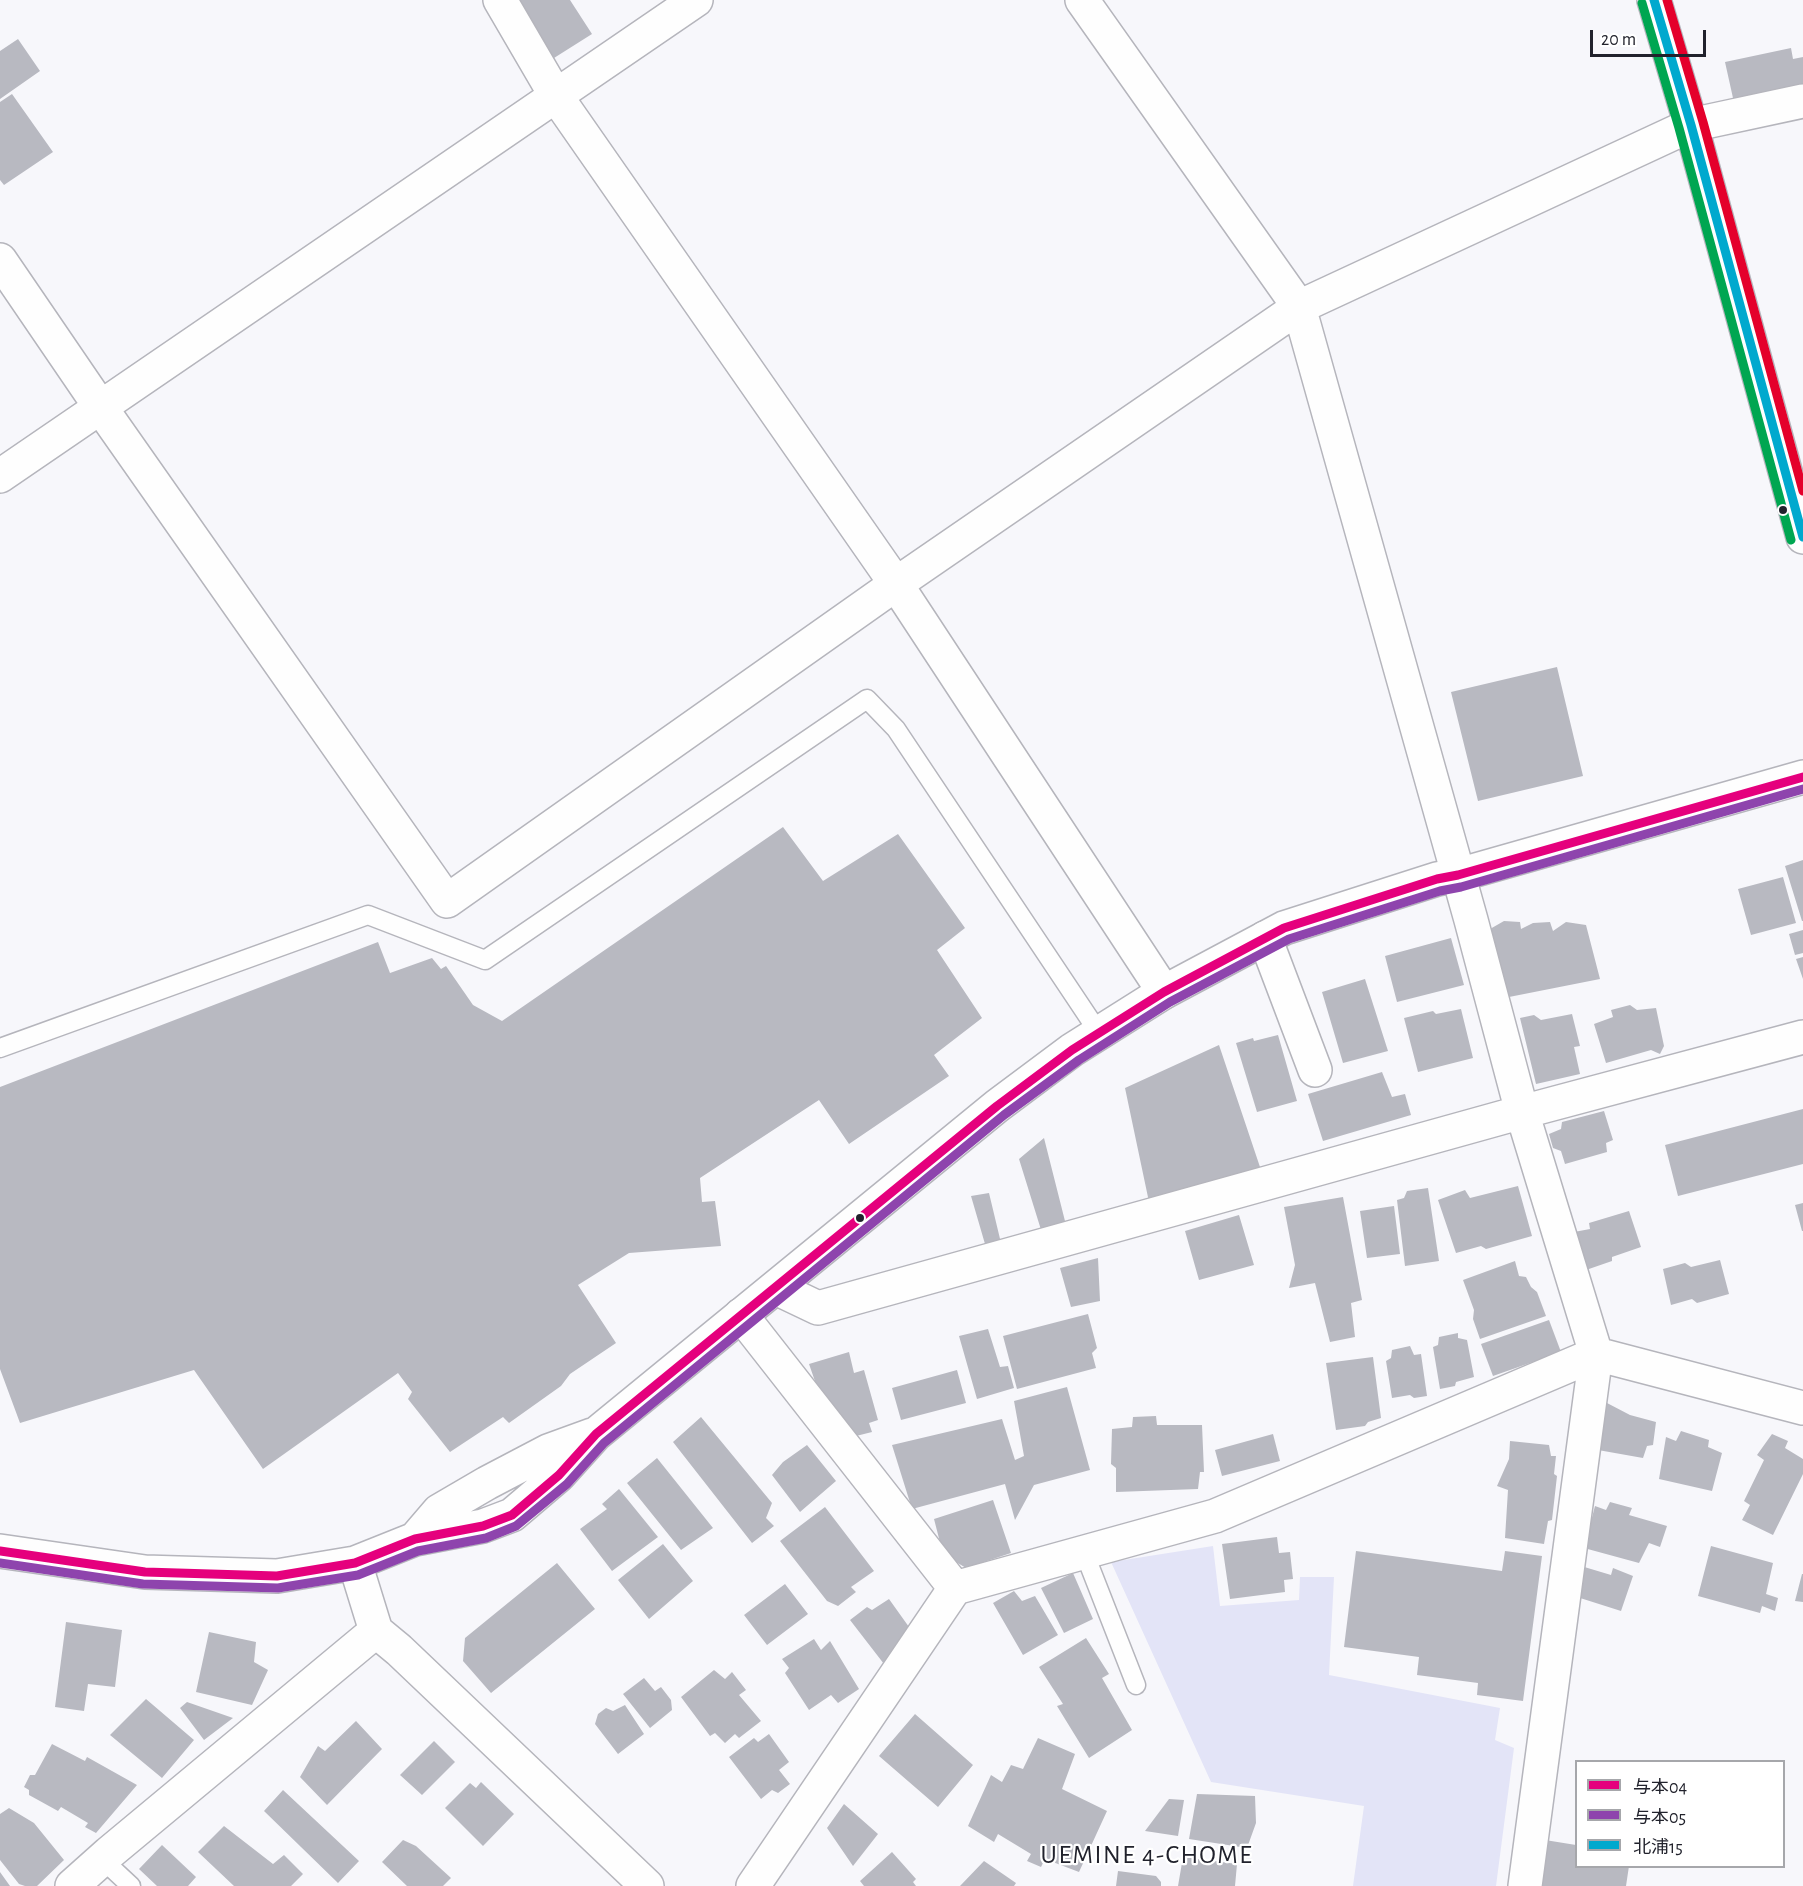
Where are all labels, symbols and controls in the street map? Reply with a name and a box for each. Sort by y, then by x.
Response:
scale bar [1593,18,1708,56]
text: 20 m [1601,31,1636,49]
unlabelled marker [1777,504,1789,516]
unlabelled marker [854,1212,866,1224]
legend [1575,1760,1785,1868]
text: 与本04 [1633,1779,1687,1797]
text: 与本05 [1633,1809,1686,1827]
district label: UEMINE 4-CHOME [1041,1839,1253,1871]
text: 北浦15 [1633,1839,1683,1857]

